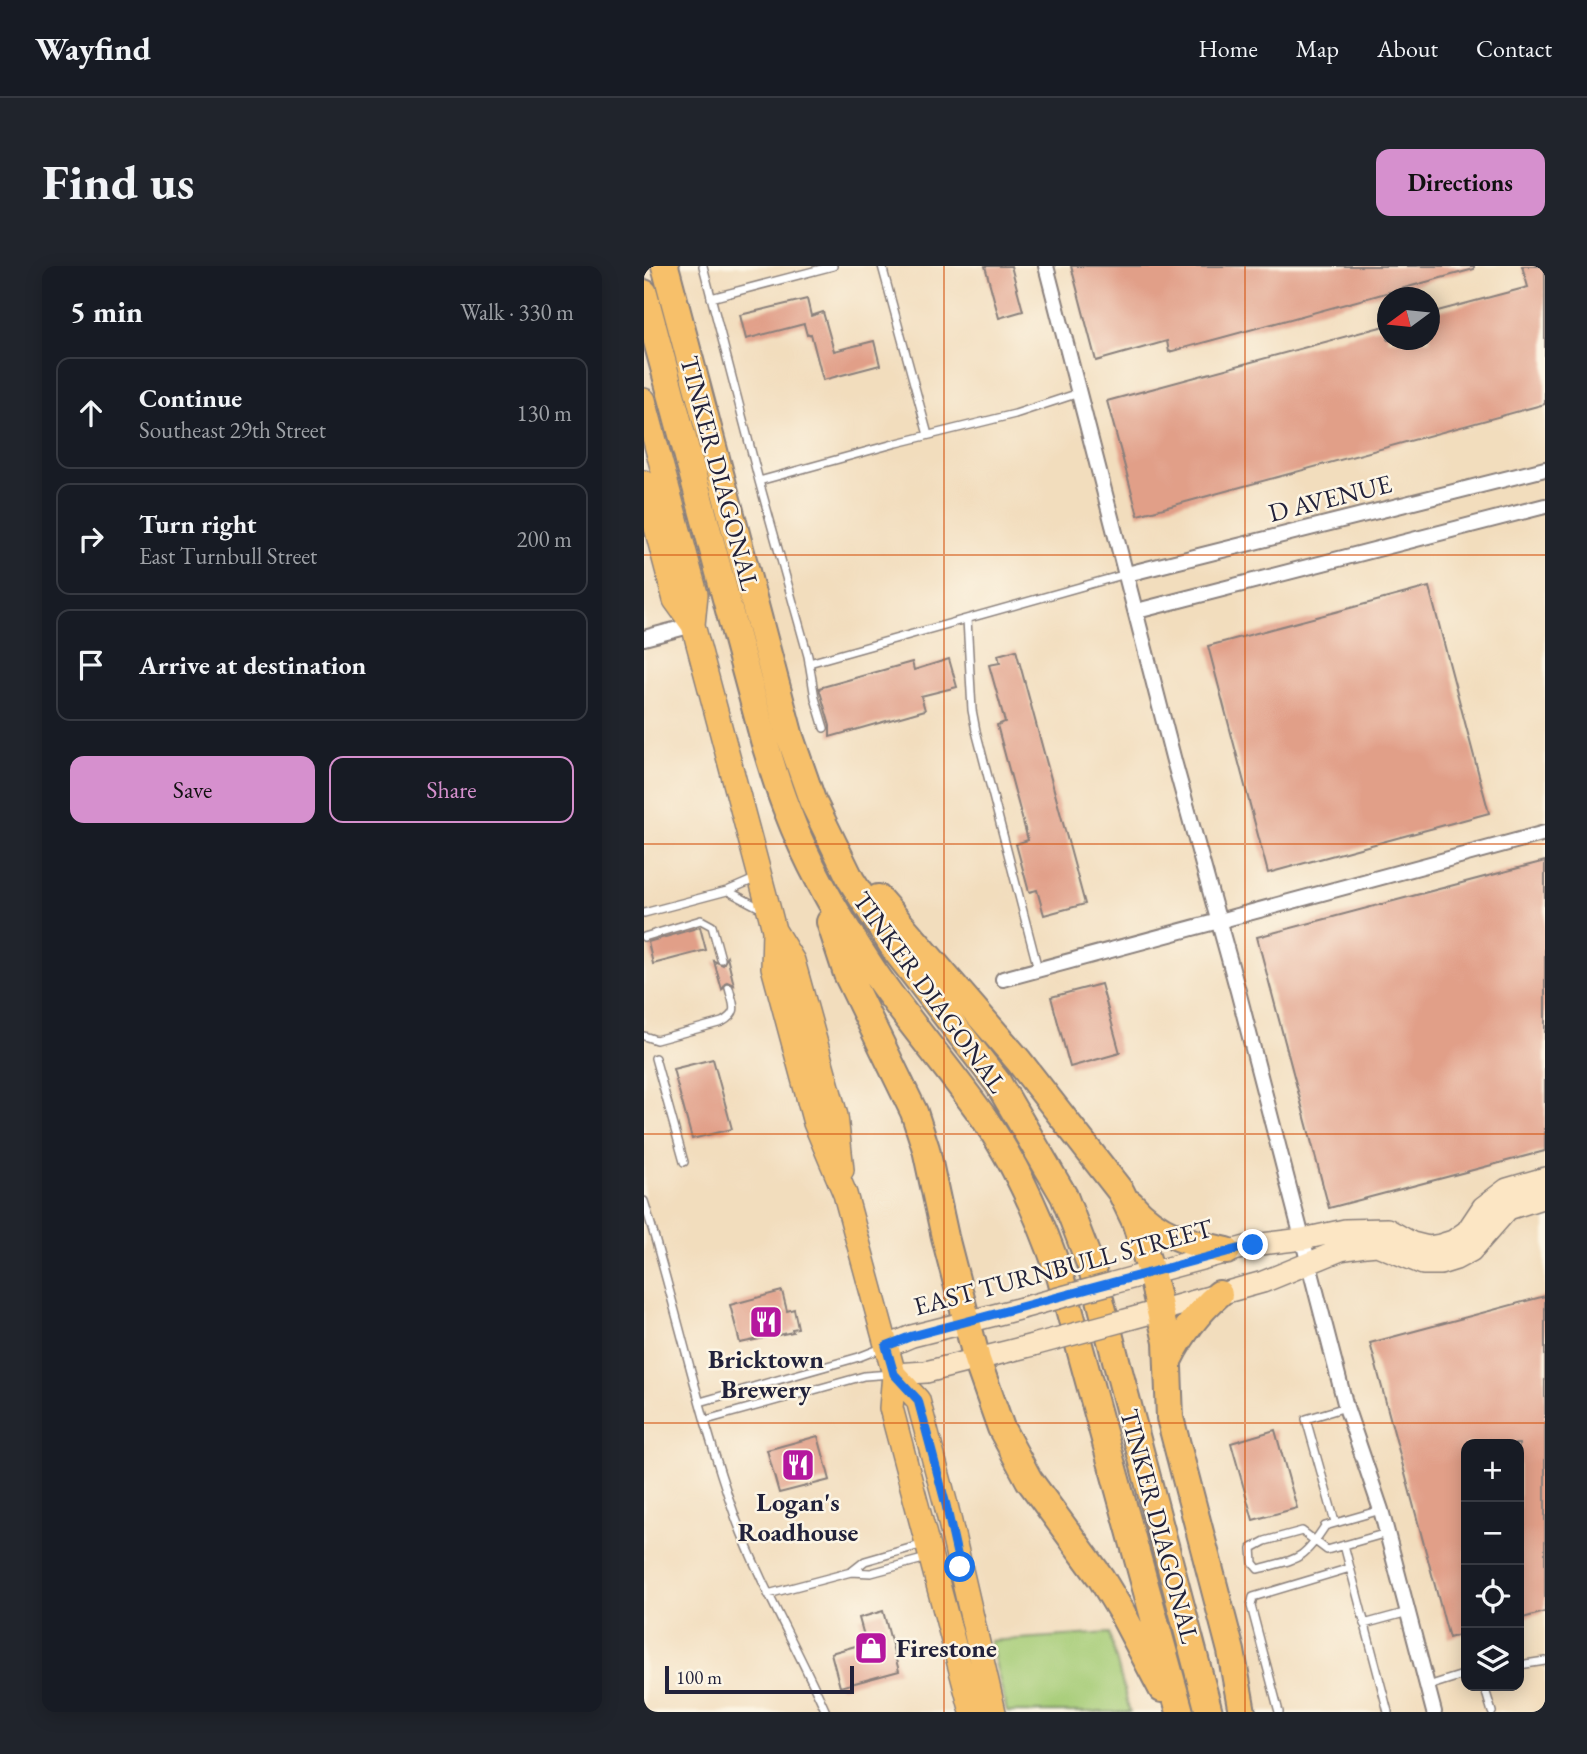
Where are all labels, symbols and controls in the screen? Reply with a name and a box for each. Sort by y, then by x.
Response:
text: Wayfind [35,27,151,70]
text: Home [1198,33,1258,64]
text: Map [1296,33,1339,64]
text: About [1377,33,1438,64]
text: Contact [1476,33,1552,64]
button: Directions [1376,149,1545,216]
text: Find us [42,150,194,214]
north arrow [1377,287,1440,350]
text: 5 min [70,292,143,331]
text: Walk · 330 m [460,297,574,327]
street label: TINKER DIAGONAL [672,352,768,594]
text: Continue [139,381,242,415]
icon: ahead [72,394,110,432]
text: 130 m [516,398,572,428]
text: Southeast 29th Street [139,415,326,445]
street label: D AVENUE [1265,466,1395,530]
text: Turn right [139,507,257,541]
icon: right [72,520,110,558]
text: 200 m [516,524,572,554]
text: East Turnbull Street [139,541,317,571]
icon: arrive [72,646,110,684]
text: Arrive at destination [139,648,366,682]
button: Save [70,756,315,823]
button: Share [329,756,574,823]
street label: TINKER DIAGONAL [845,884,1015,1100]
street label: EAST TURNBULL STREET [910,1211,1217,1323]
route end [1237,1229,1268,1260]
restaurant icon: Bricktown Brewery [747,1303,785,1341]
place label: Bricktown Brewery [708,1342,824,1406]
street label: TINKER DIAGONAL [1112,1405,1208,1647]
map controls [1461,1439,1524,1691]
button: + [1461,1439,1524,1502]
restaurant icon: Logan's Roadhouse [779,1446,817,1484]
place label: Logan's Roadhouse [738,1485,858,1549]
button: − [1461,1502,1524,1565]
route start [944,1551,975,1582]
button: locate [1461,1565,1524,1628]
button: layers [1461,1628,1524,1691]
shop icon: Firestone [852,1629,890,1667]
place label: Firestone [896,1631,997,1665]
scale bar [665,1663,854,1695]
text: 100 m [676,1665,722,1690]

